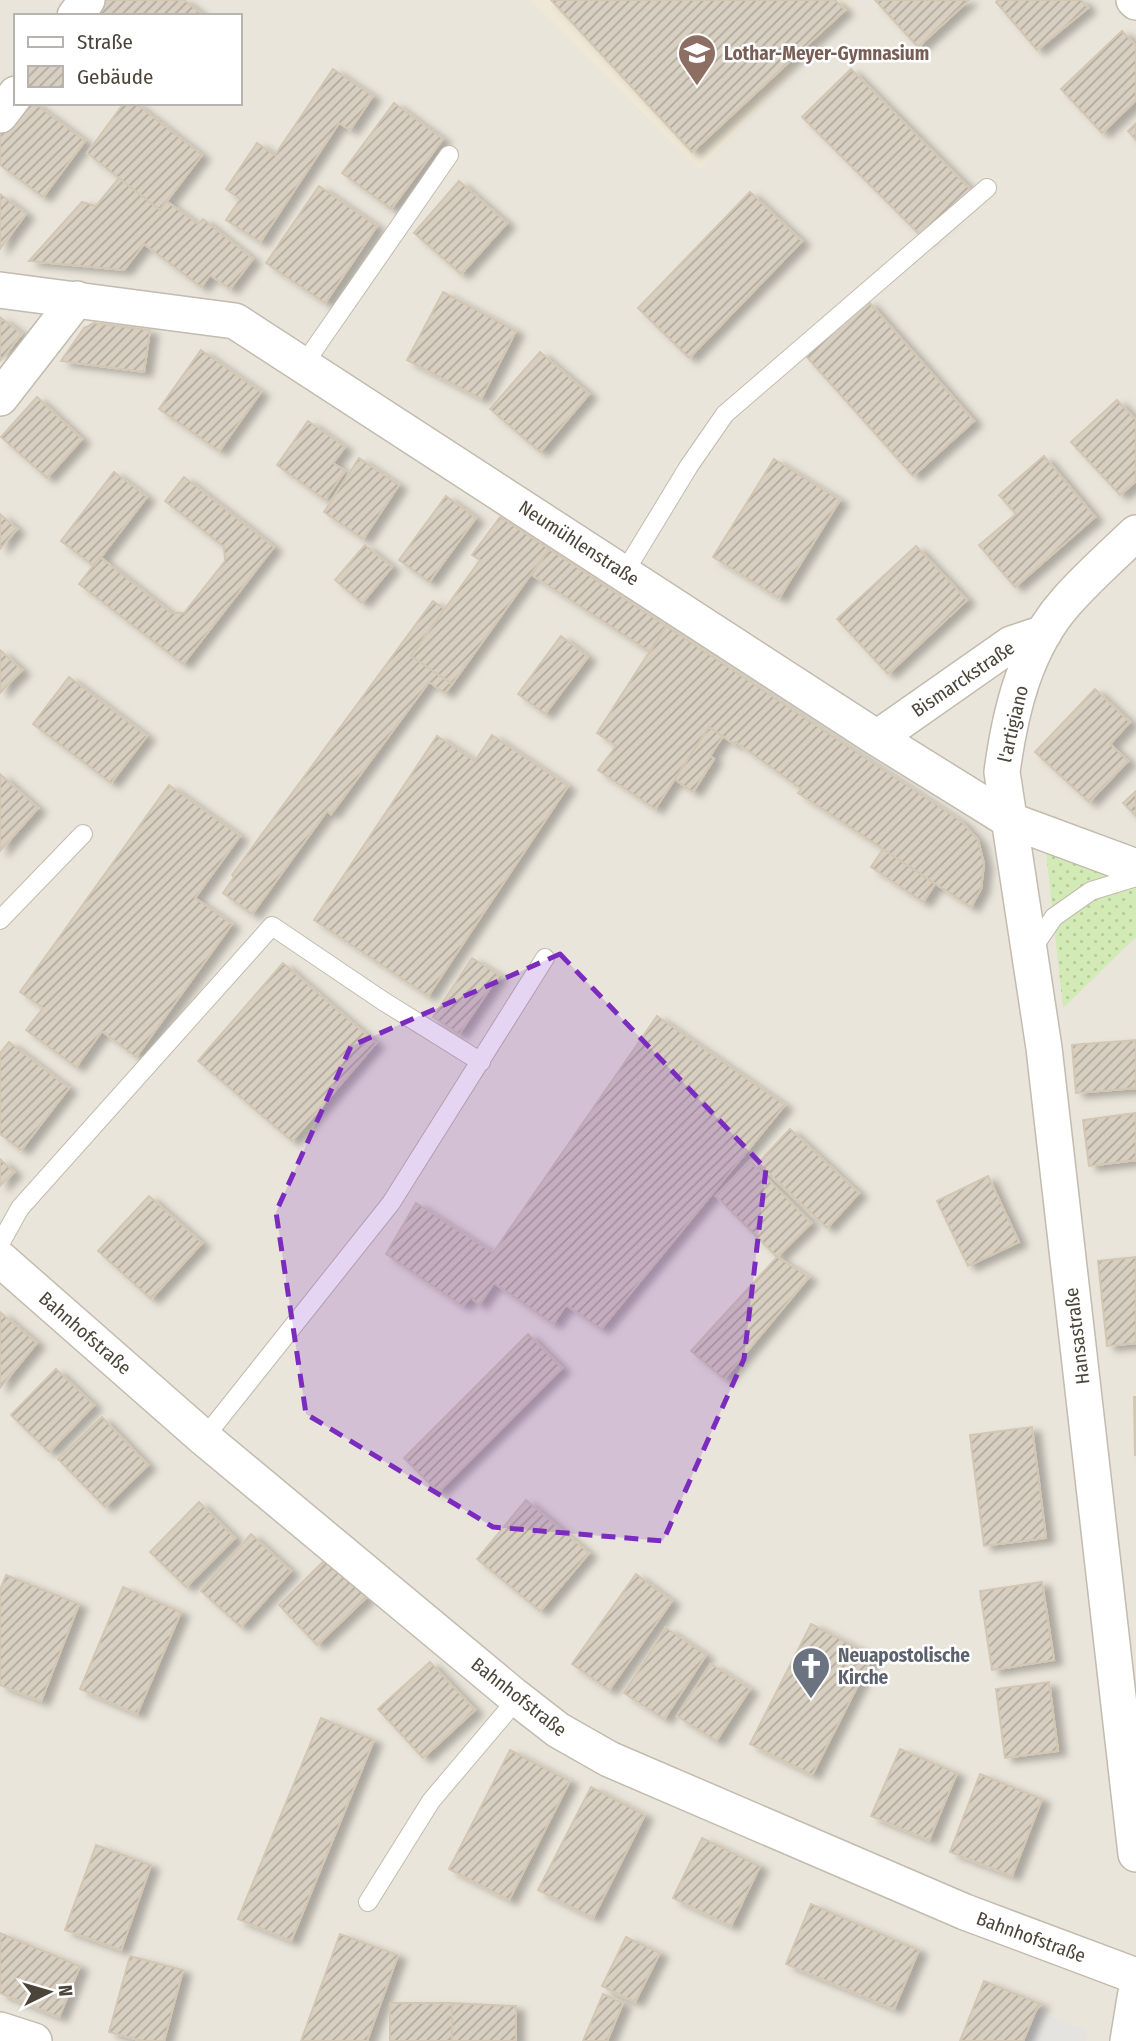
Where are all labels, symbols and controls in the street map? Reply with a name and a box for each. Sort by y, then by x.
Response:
legend [14,14,242,105]
text: Straße [77,29,133,55]
school or university icon: Lothar-Meyer-Gymnasium [676,32,718,87]
place label: Lothar-Meyer-Gymnasium [724,42,929,65]
text: Gebäude [77,64,153,90]
street label: Neumühlenstraße [514,496,644,590]
street label: Bismarckstraße [907,636,1019,722]
street label: l'artigiano [993,683,1033,765]
street label: Hansastraße [1060,1286,1094,1386]
street label: Bahnhofstraße [34,1287,136,1379]
place label: Neuapostolische Kirche [838,1644,970,1689]
church icon: Neuapostolische Kirche [790,1645,832,1700]
street label: Bahnhofstraße [467,1653,571,1741]
street label: Bahnhofstraße [973,1907,1089,1967]
north arrow [14,1957,84,2027]
text: N [53,1984,77,1997]

